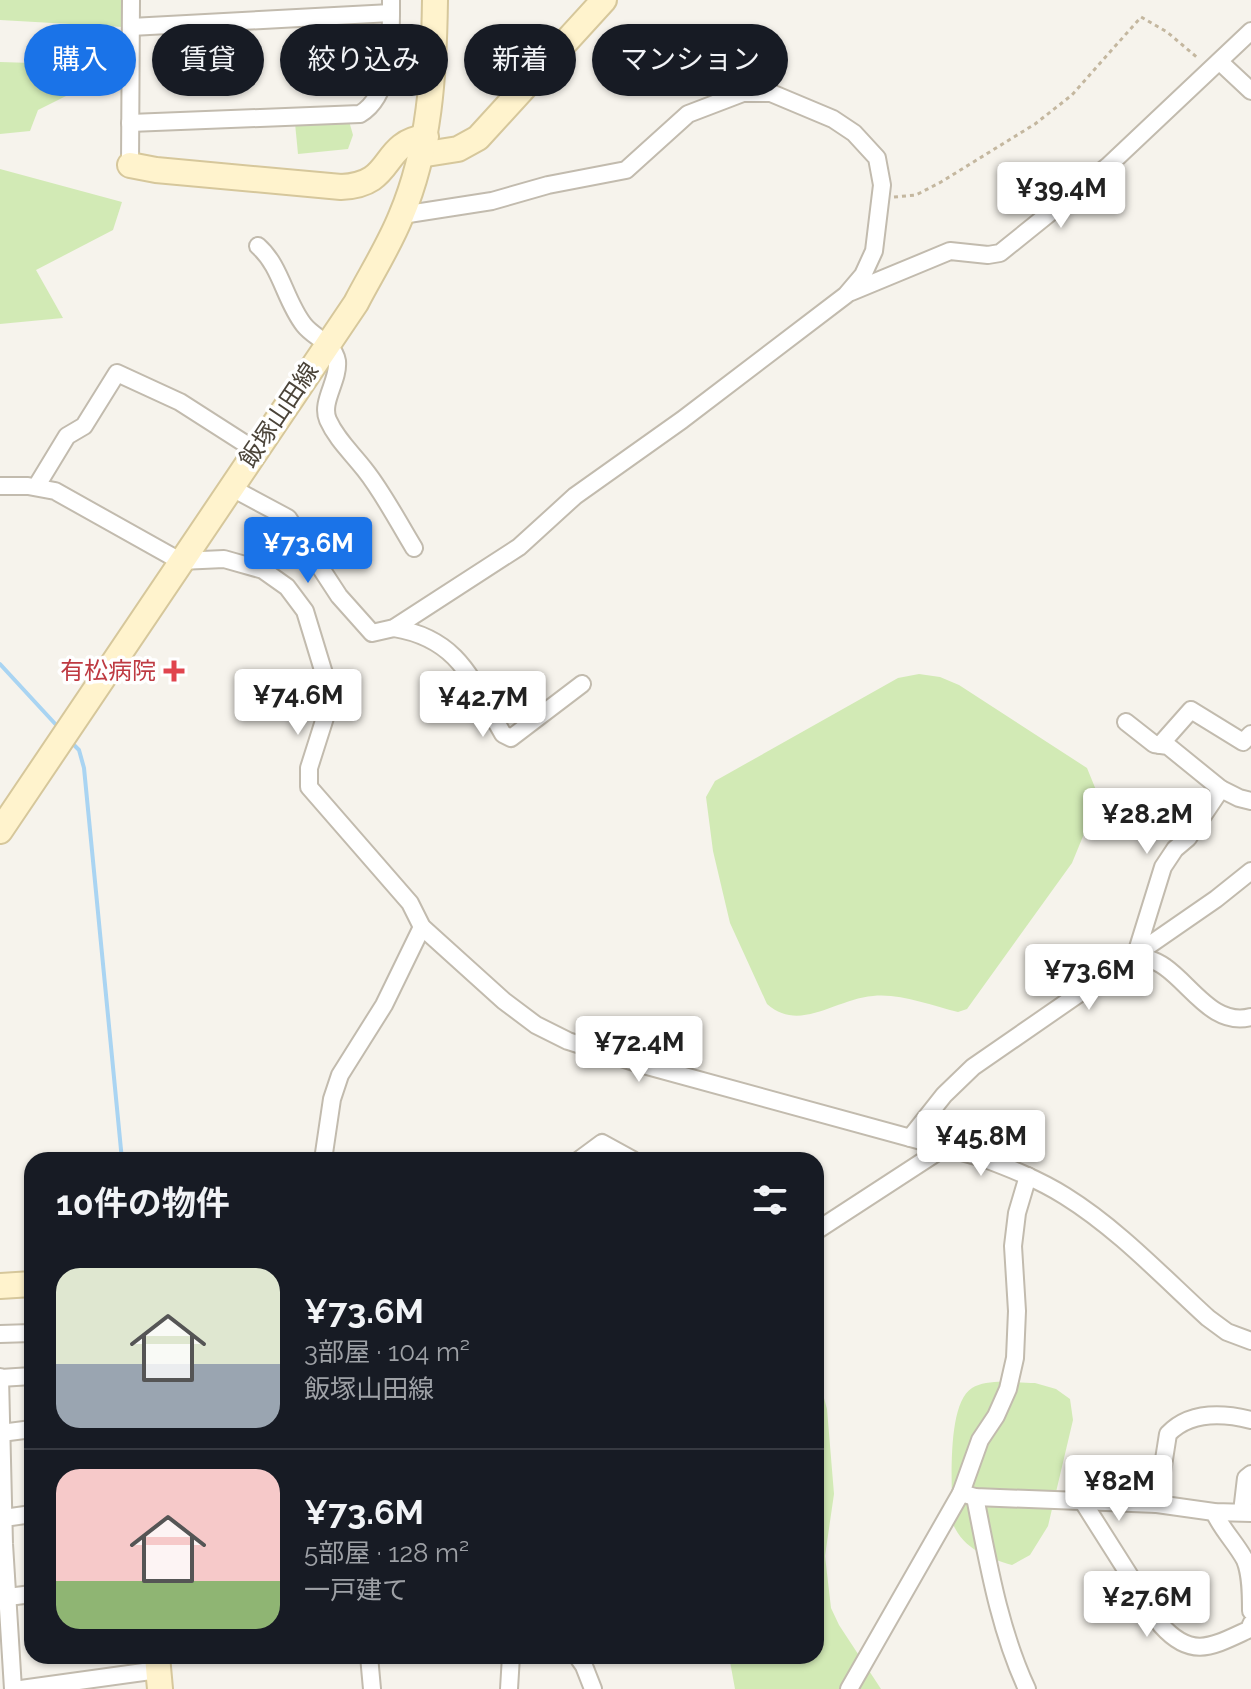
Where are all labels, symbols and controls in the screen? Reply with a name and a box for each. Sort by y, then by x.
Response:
chip: 購入 [24,24,136,96]
chip: 賃貸 [152,24,264,96]
chip: 絞り込み [280,24,448,96]
chip: 新着 [464,24,576,96]
chip: マンション [592,24,788,96]
pin: ¥39.4M [996,162,1126,230]
text: ¥39.4M [1015,173,1107,203]
street label: 飯塚山田線 [233,357,324,473]
pin: ¥73.6M [243,517,373,585]
text: ¥73.6M [262,528,354,558]
place label: 有松病院 [60,656,156,685]
marker: 有松病院 [163,660,185,682]
pin: ¥74.6M [233,669,363,737]
pin: ¥42.7M [418,671,548,739]
text: ¥74.6M [252,680,344,710]
text: ¥42.7M [438,682,528,712]
pin: ¥28.2M [1082,788,1212,856]
text: ¥28.2M [1101,799,1193,829]
pin: ¥73.6M [1024,944,1154,1012]
text: ¥73.6M [1043,955,1135,985]
pin: ¥72.4M [574,1016,704,1084]
text: ¥72.4M [594,1027,684,1057]
pin: ¥45.8M [916,1110,1046,1178]
text: ¥45.8M [935,1121,1027,1151]
icon: filters [748,1178,792,1222]
text: 10件の物件 [56,1183,230,1223]
text: ¥73.6M [304,1291,424,1331]
icon: home [120,1300,216,1396]
text: 3部屋 · 104 m² [304,1337,470,1367]
text: 飯塚山田線 [304,1374,434,1404]
pin: ¥82M [1072,1455,1166,1523]
text: ¥82M [1083,1466,1155,1496]
text: ¥73.6M [304,1492,424,1532]
icon: home [120,1501,216,1597]
text: 5部屋 · 128 m² [304,1538,469,1568]
pin: ¥27.6M [1082,1571,1212,1639]
text: 一戸建て [304,1575,408,1605]
text: ¥27.6M [1102,1582,1192,1612]

